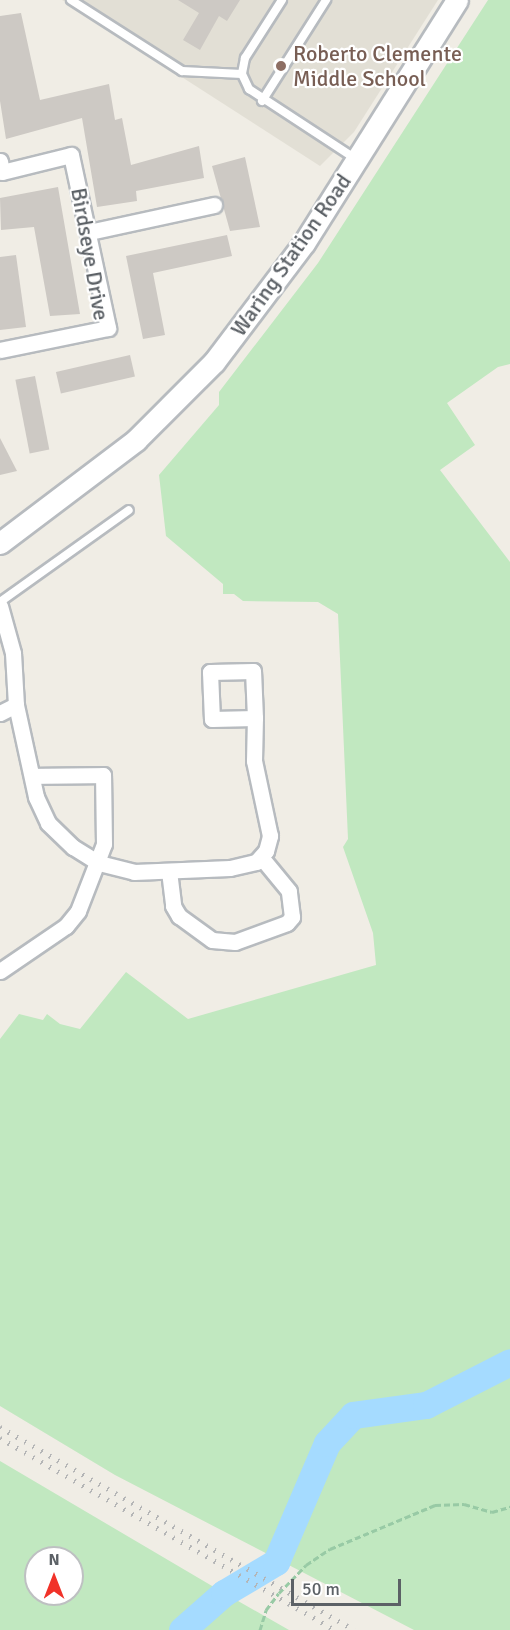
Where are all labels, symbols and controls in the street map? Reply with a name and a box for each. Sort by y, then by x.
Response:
place label: Roberto Clemente Middle School [293,40,462,92]
marker: Roberto Clemente Middle School [274,59,288,73]
street label: Waring Station Road [225,169,357,341]
street label: Birdseye Drive [65,186,115,322]
north arrow [24,1546,84,1606]
text: N [48,1550,60,1570]
scale bar [294,1567,404,1605]
text: 50 m [302,1578,340,1600]

